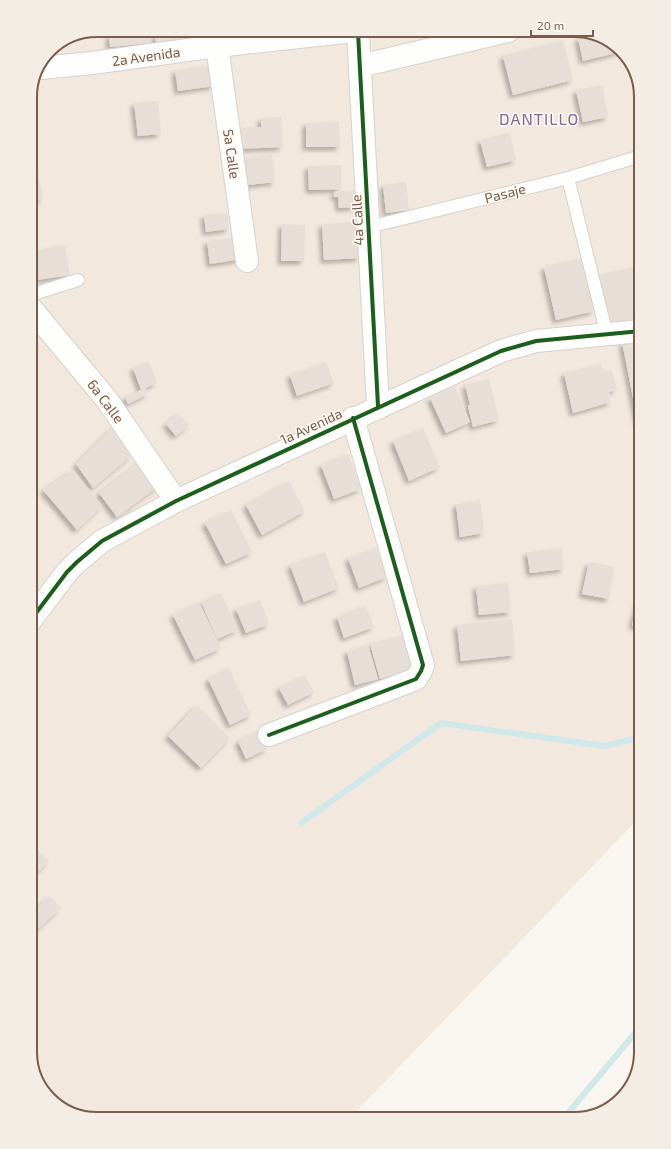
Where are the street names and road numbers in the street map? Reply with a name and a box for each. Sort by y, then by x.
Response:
street label: 2a Avenida [111,43,181,69]
street label: 5a Calle [220,128,244,180]
street label: Pasaje [483,180,527,206]
street label: 4a Calle [347,194,367,246]
street label: 6a Calle [84,376,128,426]
street label: 1a Avenida [277,404,345,448]

